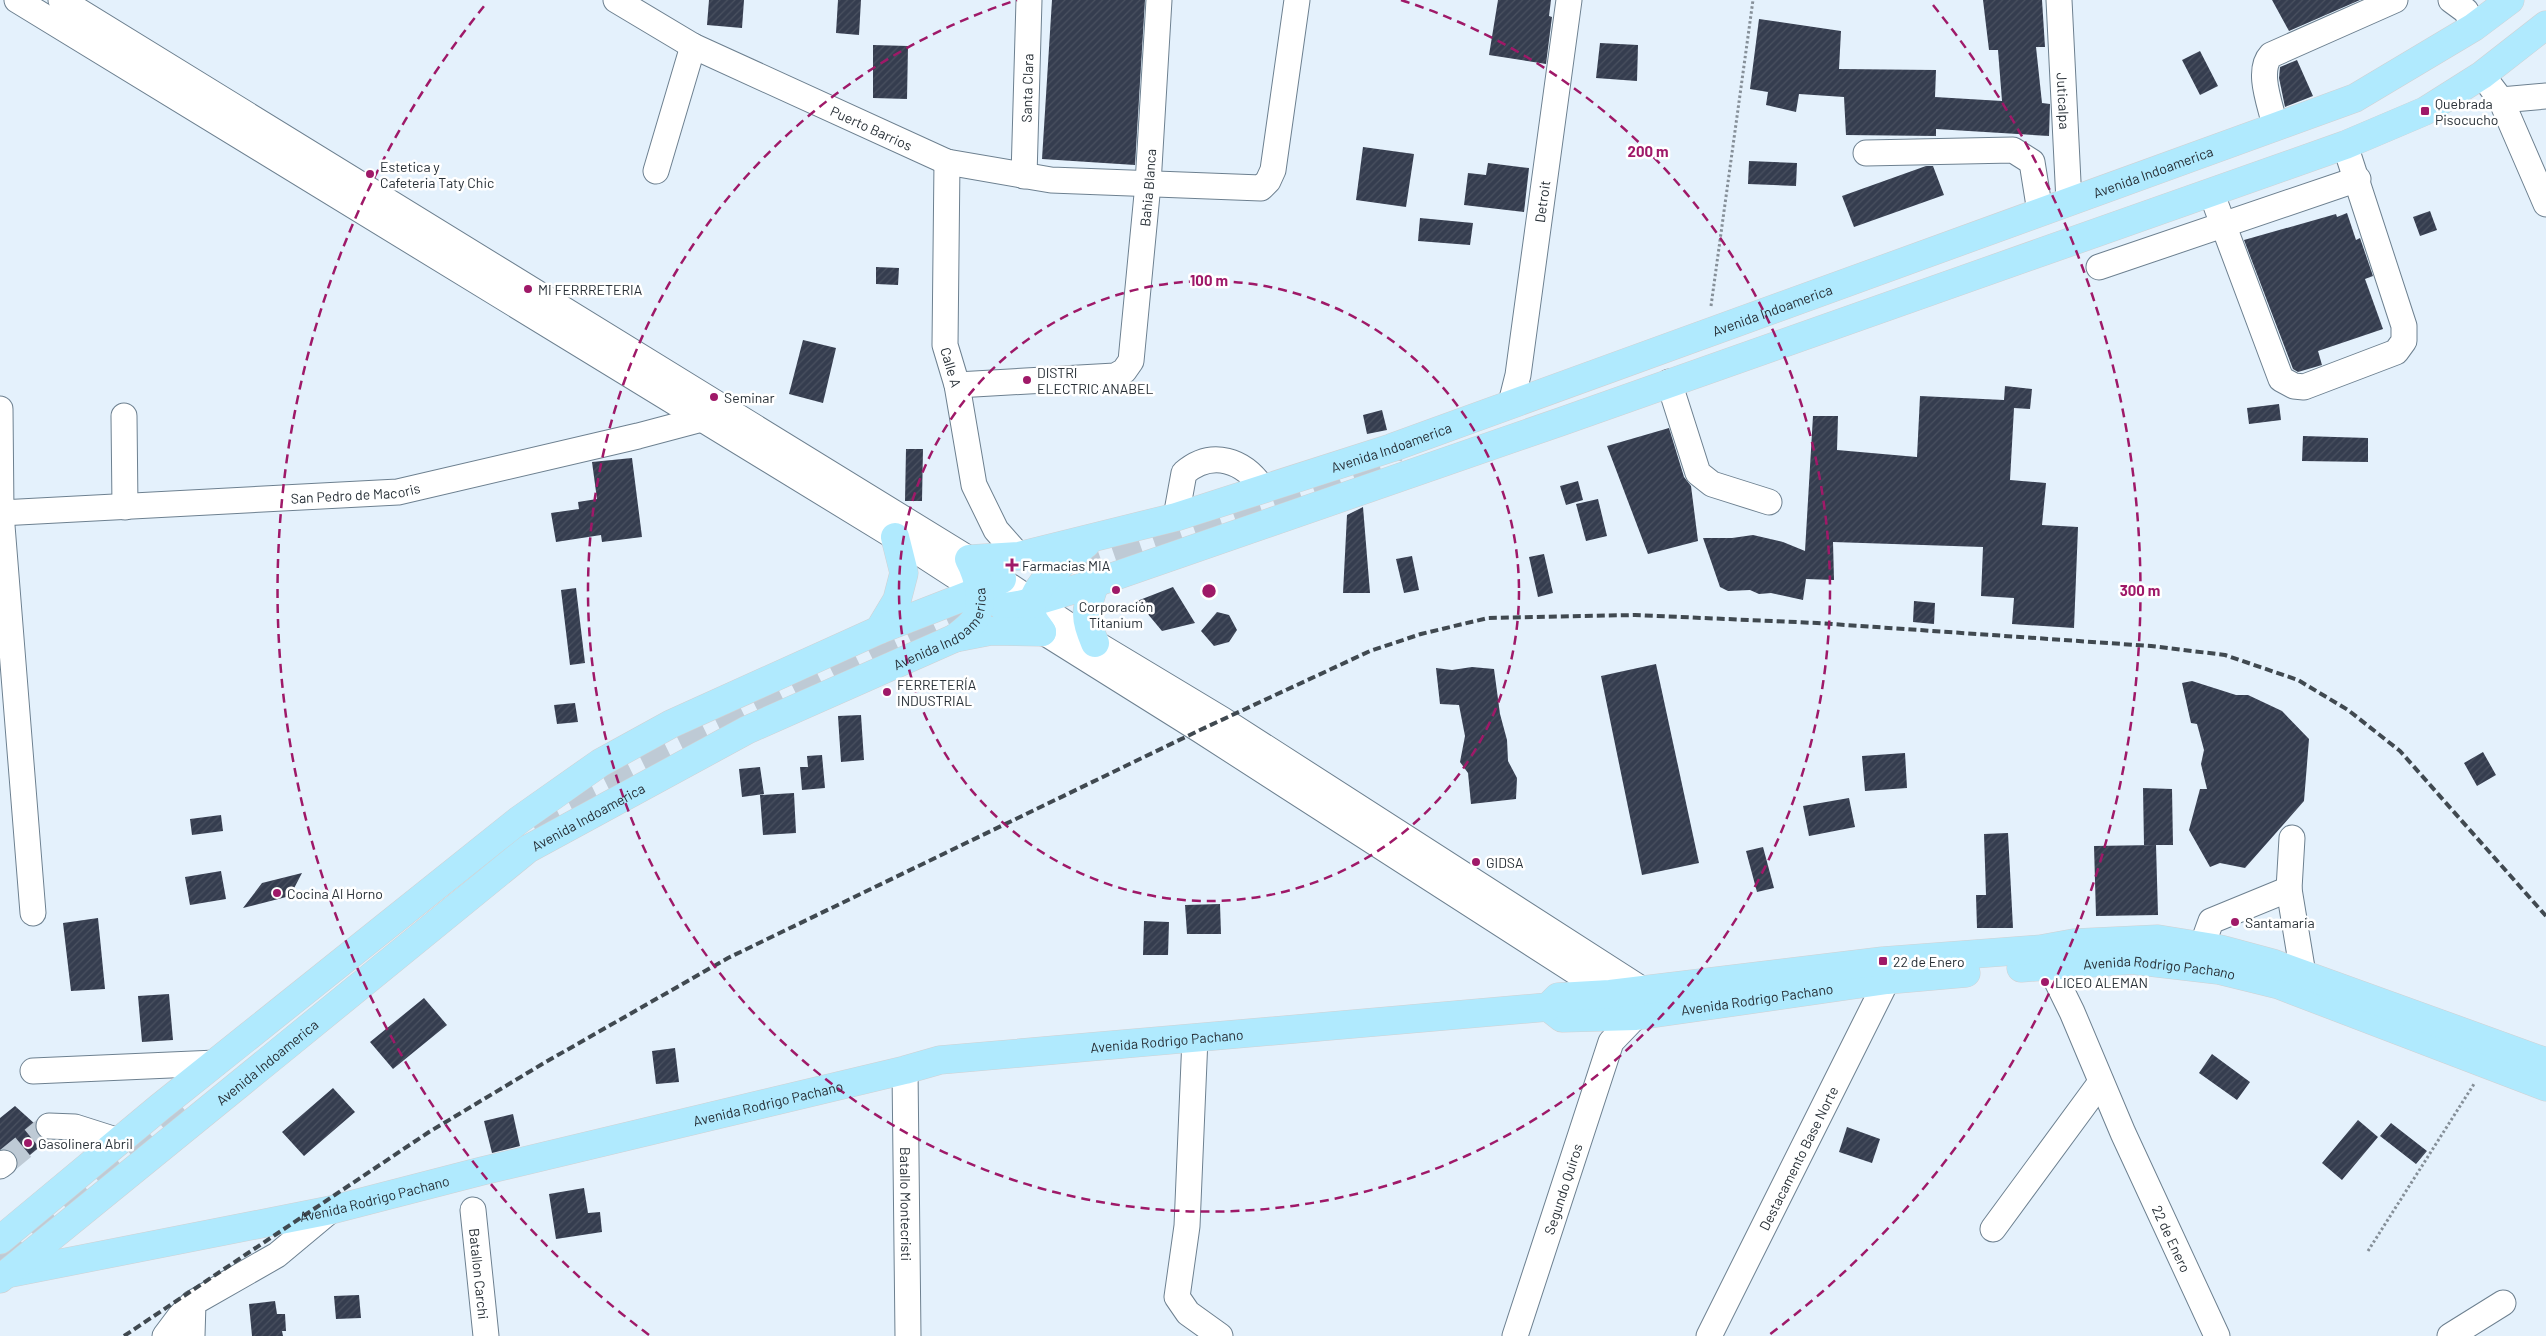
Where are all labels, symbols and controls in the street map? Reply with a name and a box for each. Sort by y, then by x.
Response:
street label: Santa Clara [1017,53,1036,123]
street label: Juticalpa [2054,72,2074,130]
place label: Quebrada Pisocucho [2435,95,2498,128]
street label: Puerto Barrios [828,102,915,154]
marker: Quebrada Pisocucho [2419,105,2431,117]
text: 200 m [1627,142,1669,160]
street label: Avenida Indoamerica [2090,142,2215,201]
street label: Bahia Blanca [1135,148,1159,227]
place label: Estetica y Cafeteria Taty Chic [380,158,494,191]
marker: Estetica y Cafeteria Taty Chic [364,168,376,180]
street label: Detroit [1530,179,1553,224]
text: 100 m [1190,271,1228,289]
street label: Avenida Indoamerica [1710,280,1834,339]
place label: MI FERRRETERIA [538,281,643,298]
marker: MI FERRRETERIA [522,283,534,295]
street label: Calle A [938,345,966,389]
place label: DISTRI ELECTRIC ANABEL [1037,364,1153,397]
marker: DISTRI ELECTRIC ANABEL [1021,374,1033,386]
place label: Seminar [724,389,775,406]
marker: Seminar [708,391,720,403]
street label: Avenida Indoamerica [1329,418,1454,475]
street label: San Pedro de Macoris [290,479,422,506]
place label: Farmacias MIA [1022,557,1111,574]
marker: Farmacias MIA [1006,559,1018,571]
text: 300 m [2120,581,2160,599]
centre of rings [1200,582,1218,600]
marker: Corporación Titanium [1110,584,1122,596]
street label: Avenida Indoamerica [890,587,988,673]
place label: Corporación Titanium [1079,598,1153,631]
place label: FERRETERÍA INDUSTRIAL [897,676,977,709]
marker: FERRETERÍA INDUSTRIAL [881,686,893,698]
street label: Avenida Indoamerica [528,779,647,854]
place label: GIDSA [1486,854,1524,871]
marker: GIDSA [1470,856,1482,868]
place label: Cocina Al Horno [287,885,383,902]
marker: Cocina Al Horno [271,887,283,899]
place label: Santamaria [2245,914,2315,931]
marker: Santamaria [2229,916,2241,928]
street label: Avenida Rodrigo Pachano [2082,951,2237,983]
place label: 22 de Enero [1893,953,1965,970]
marker: 22 de Enero [1877,955,1889,967]
place label: LICEO ALEMAN [2055,974,2148,991]
marker: LICEO ALEMAN [2039,976,2051,988]
street label: Avenida Rodrigo Pachano [1680,979,1834,1018]
street label: Avenida Indoamerica [212,1015,321,1108]
street label: Avenida Rodrigo Pachano [1089,1025,1244,1055]
street label: Avenida Rodrigo Pachano [691,1077,845,1129]
street label: Destacamento Base Norte [1755,1083,1841,1233]
place label: Gasolinera Abril [38,1135,133,1152]
marker: Gasolinera Abril [22,1137,34,1149]
street label: Segundo Quiros [1540,1141,1586,1237]
street label: Batallo Montecristi [897,1147,916,1261]
street label: Avenida Rodrigo Pachano [298,1171,451,1225]
street label: 22 de Enero [2149,1203,2195,1275]
street label: Batallon Carchi [466,1227,493,1320]

